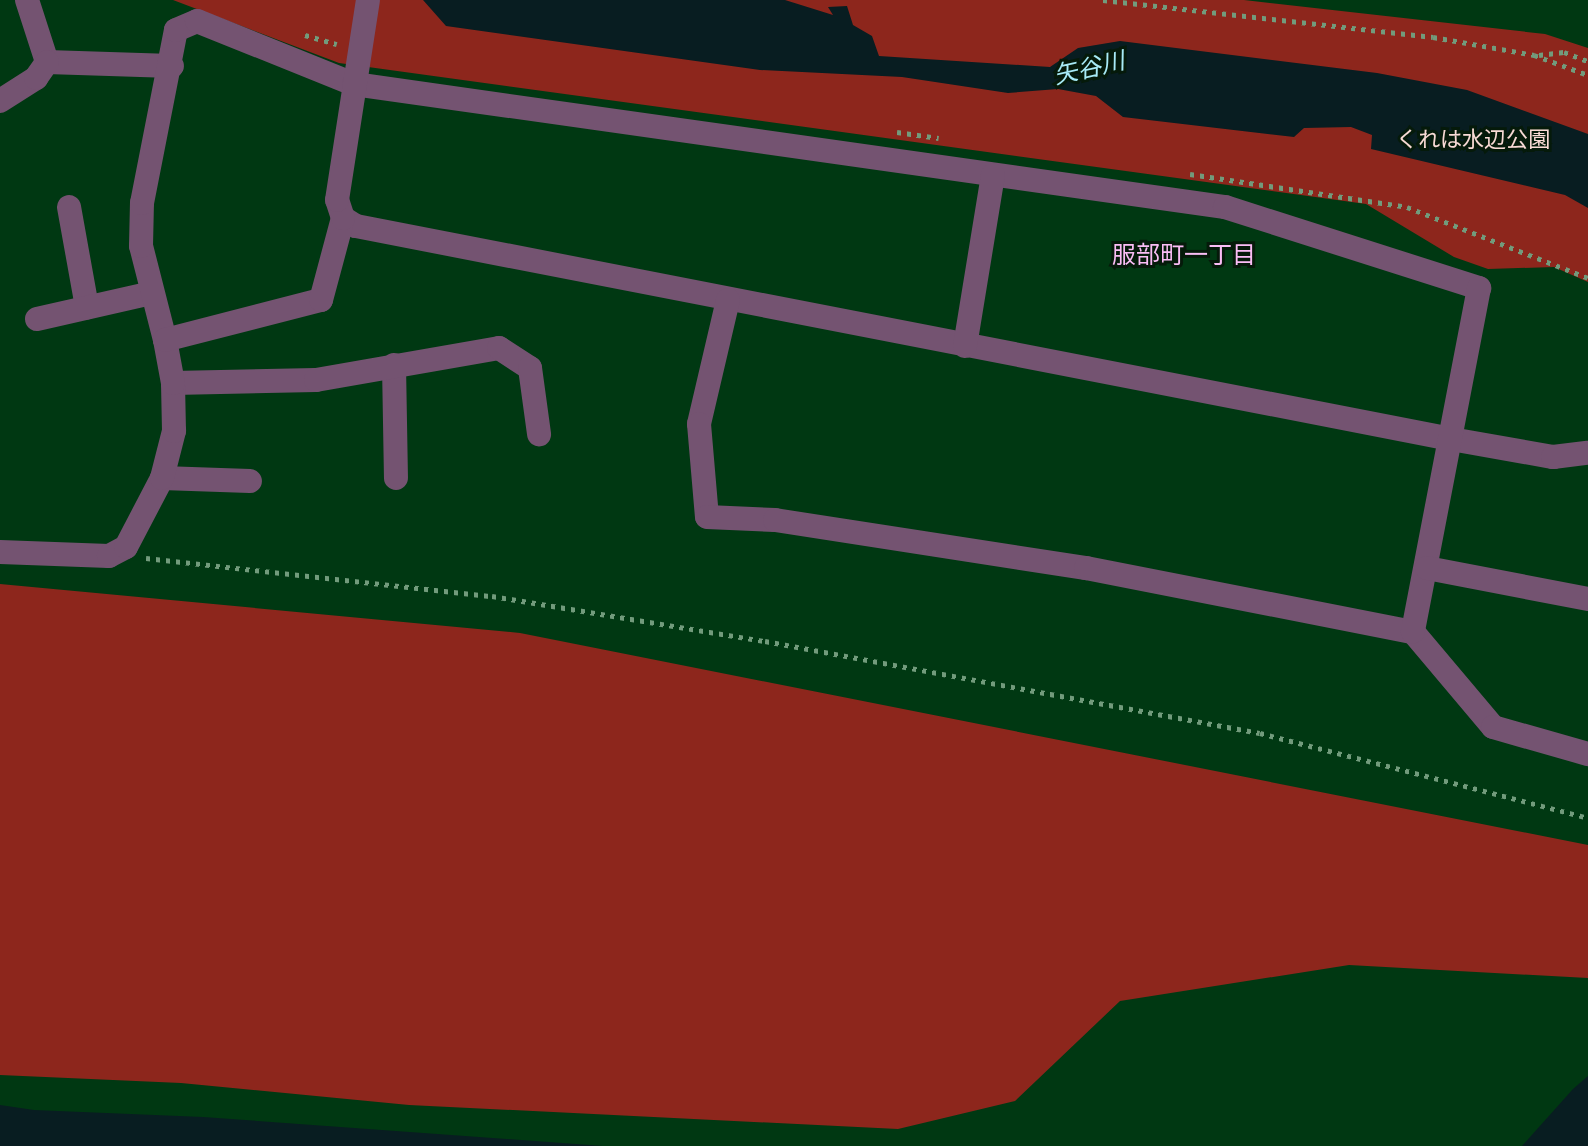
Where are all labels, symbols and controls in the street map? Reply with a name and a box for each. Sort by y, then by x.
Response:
water label: 矢谷川 [1051,46,1127,90]
park label: くれは水辺公園 [1396,127,1550,153]
district label: 服部町一丁目 [1112,241,1256,269]

